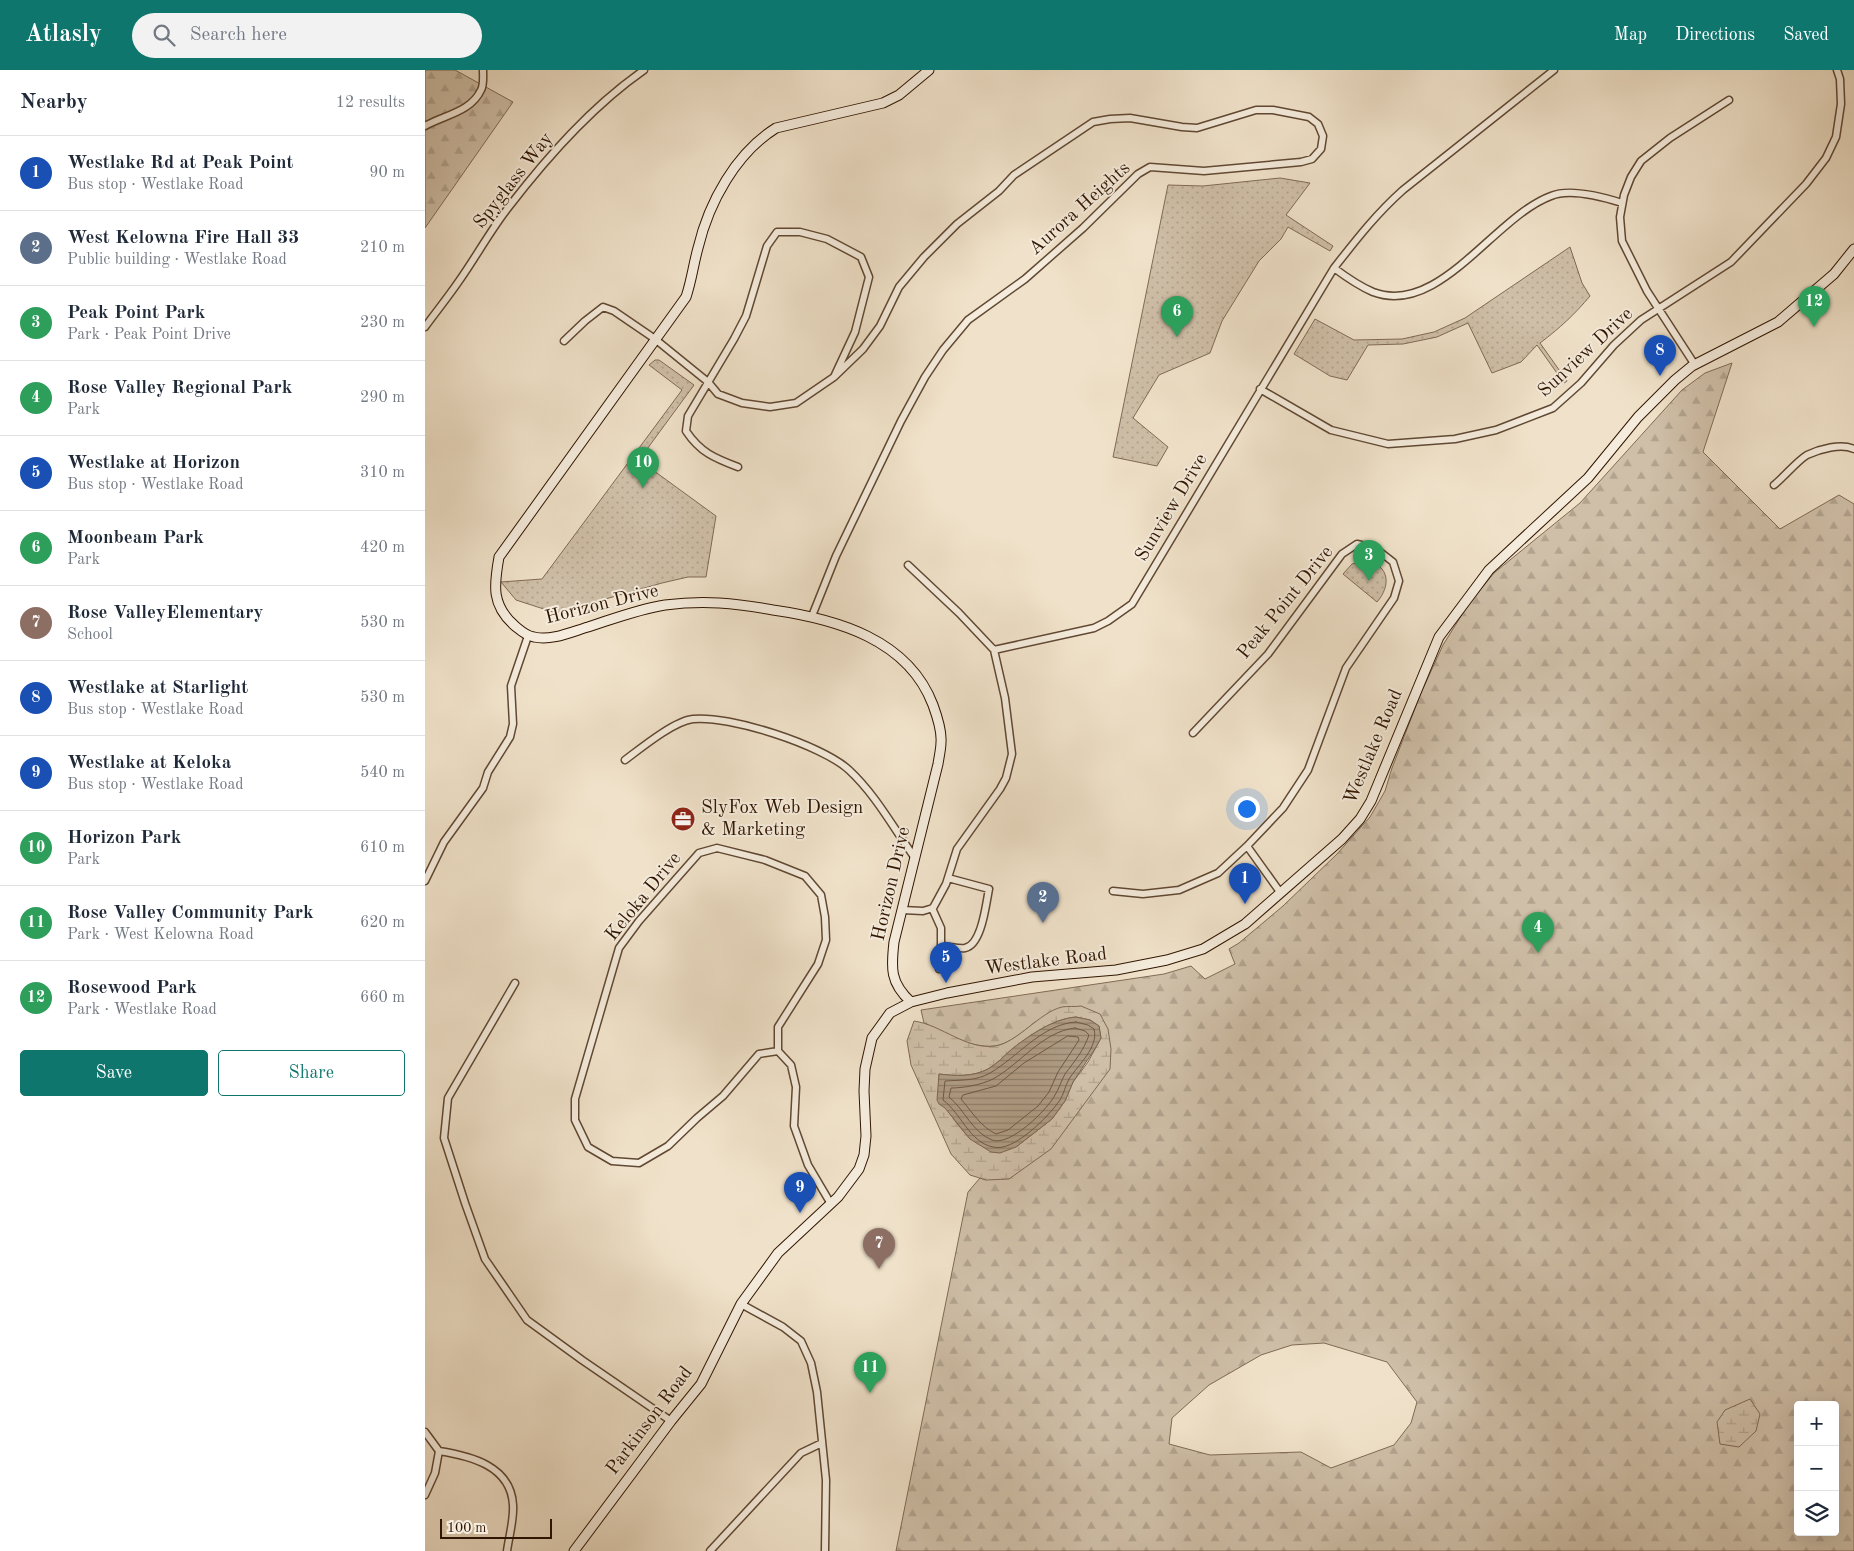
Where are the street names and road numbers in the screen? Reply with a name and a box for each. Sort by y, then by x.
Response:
street label: Spyglass Way [471,129,557,233]
street label: Aurora Heights [1026,159,1134,259]
street label: Sunview Drive [1535,305,1637,401]
street label: Sunview Drive [1132,451,1212,565]
street label: Peak Point Drive [1235,543,1337,663]
street label: Horizon Drive [543,582,661,628]
street label: Westlake Road [1341,687,1407,807]
street label: Horizon Drive [870,825,914,943]
street label: Keloka Drive [603,849,685,945]
street label: Westlake Road [984,945,1108,979]
street label: Parkinson Road [603,1363,697,1479]

